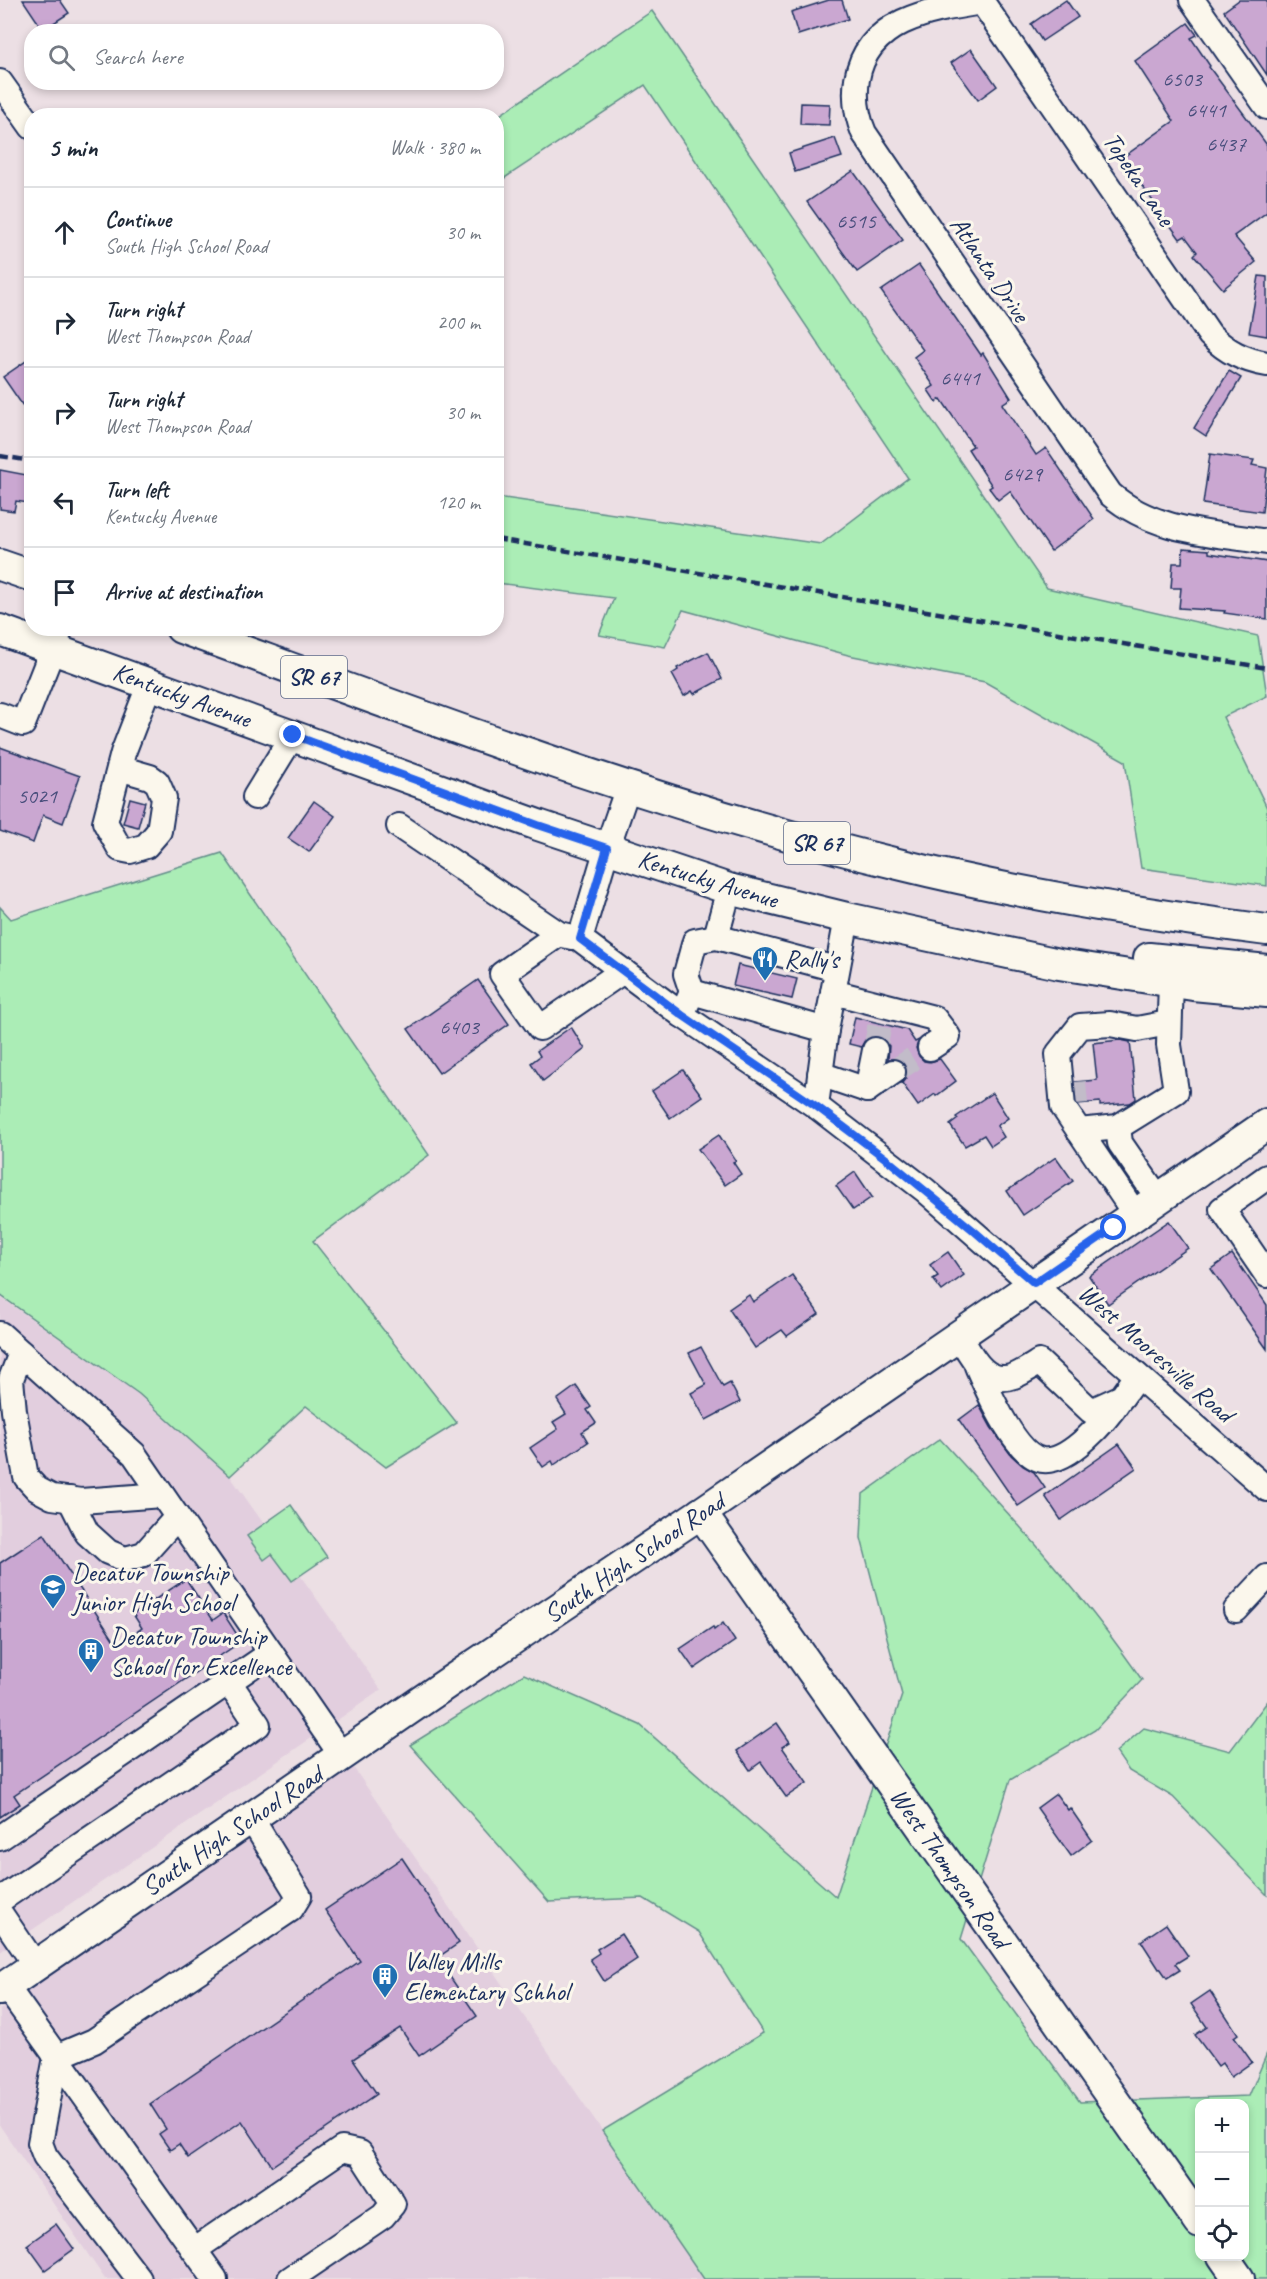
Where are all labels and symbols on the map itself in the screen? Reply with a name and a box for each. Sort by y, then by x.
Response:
house number: 6503 [1162,65,1204,93]
house number: 6441 [1186,96,1227,124]
street label: Topeka Lane [1096,126,1183,233]
house number: 6437 [1206,130,1247,158]
house number: 6515 [836,207,877,235]
street label: Atlanta Drive [943,210,1039,330]
house number: 6441 [940,364,981,392]
house number: 6429 [1002,460,1044,488]
street label: Kentucky Avenue [108,655,257,736]
road number: SR 67 [281,656,347,698]
route end [279,721,305,747]
house number: 5021 [17,782,58,810]
road number: SR 67 [784,822,850,864]
street label: Kentucky Avenue [634,842,783,916]
place label: Rally's [784,943,841,976]
restaurant icon: Rally's [750,944,780,982]
house number: 6403 [439,1013,481,1041]
route start [1100,1214,1126,1240]
street label: West Mooresville Road [1071,1276,1243,1432]
street label: South High School Road [537,1483,734,1631]
place label: Decatur Township Junior High School [70,1556,239,1619]
school or university icon: Decatur Township Junior High School [38,1572,68,1610]
place label: Decatur Township School for Excellence [110,1620,293,1683]
building icon: Decatur Township School for Excellence [76,1636,106,1674]
street label: South High School Road [135,1756,332,1904]
street label: West Thompson Road [883,1782,1020,1958]
place label: Valley Mills Elementary Schhol [404,1945,574,2008]
building icon: Valley Mills Elementary Schhol [370,1961,400,1999]

